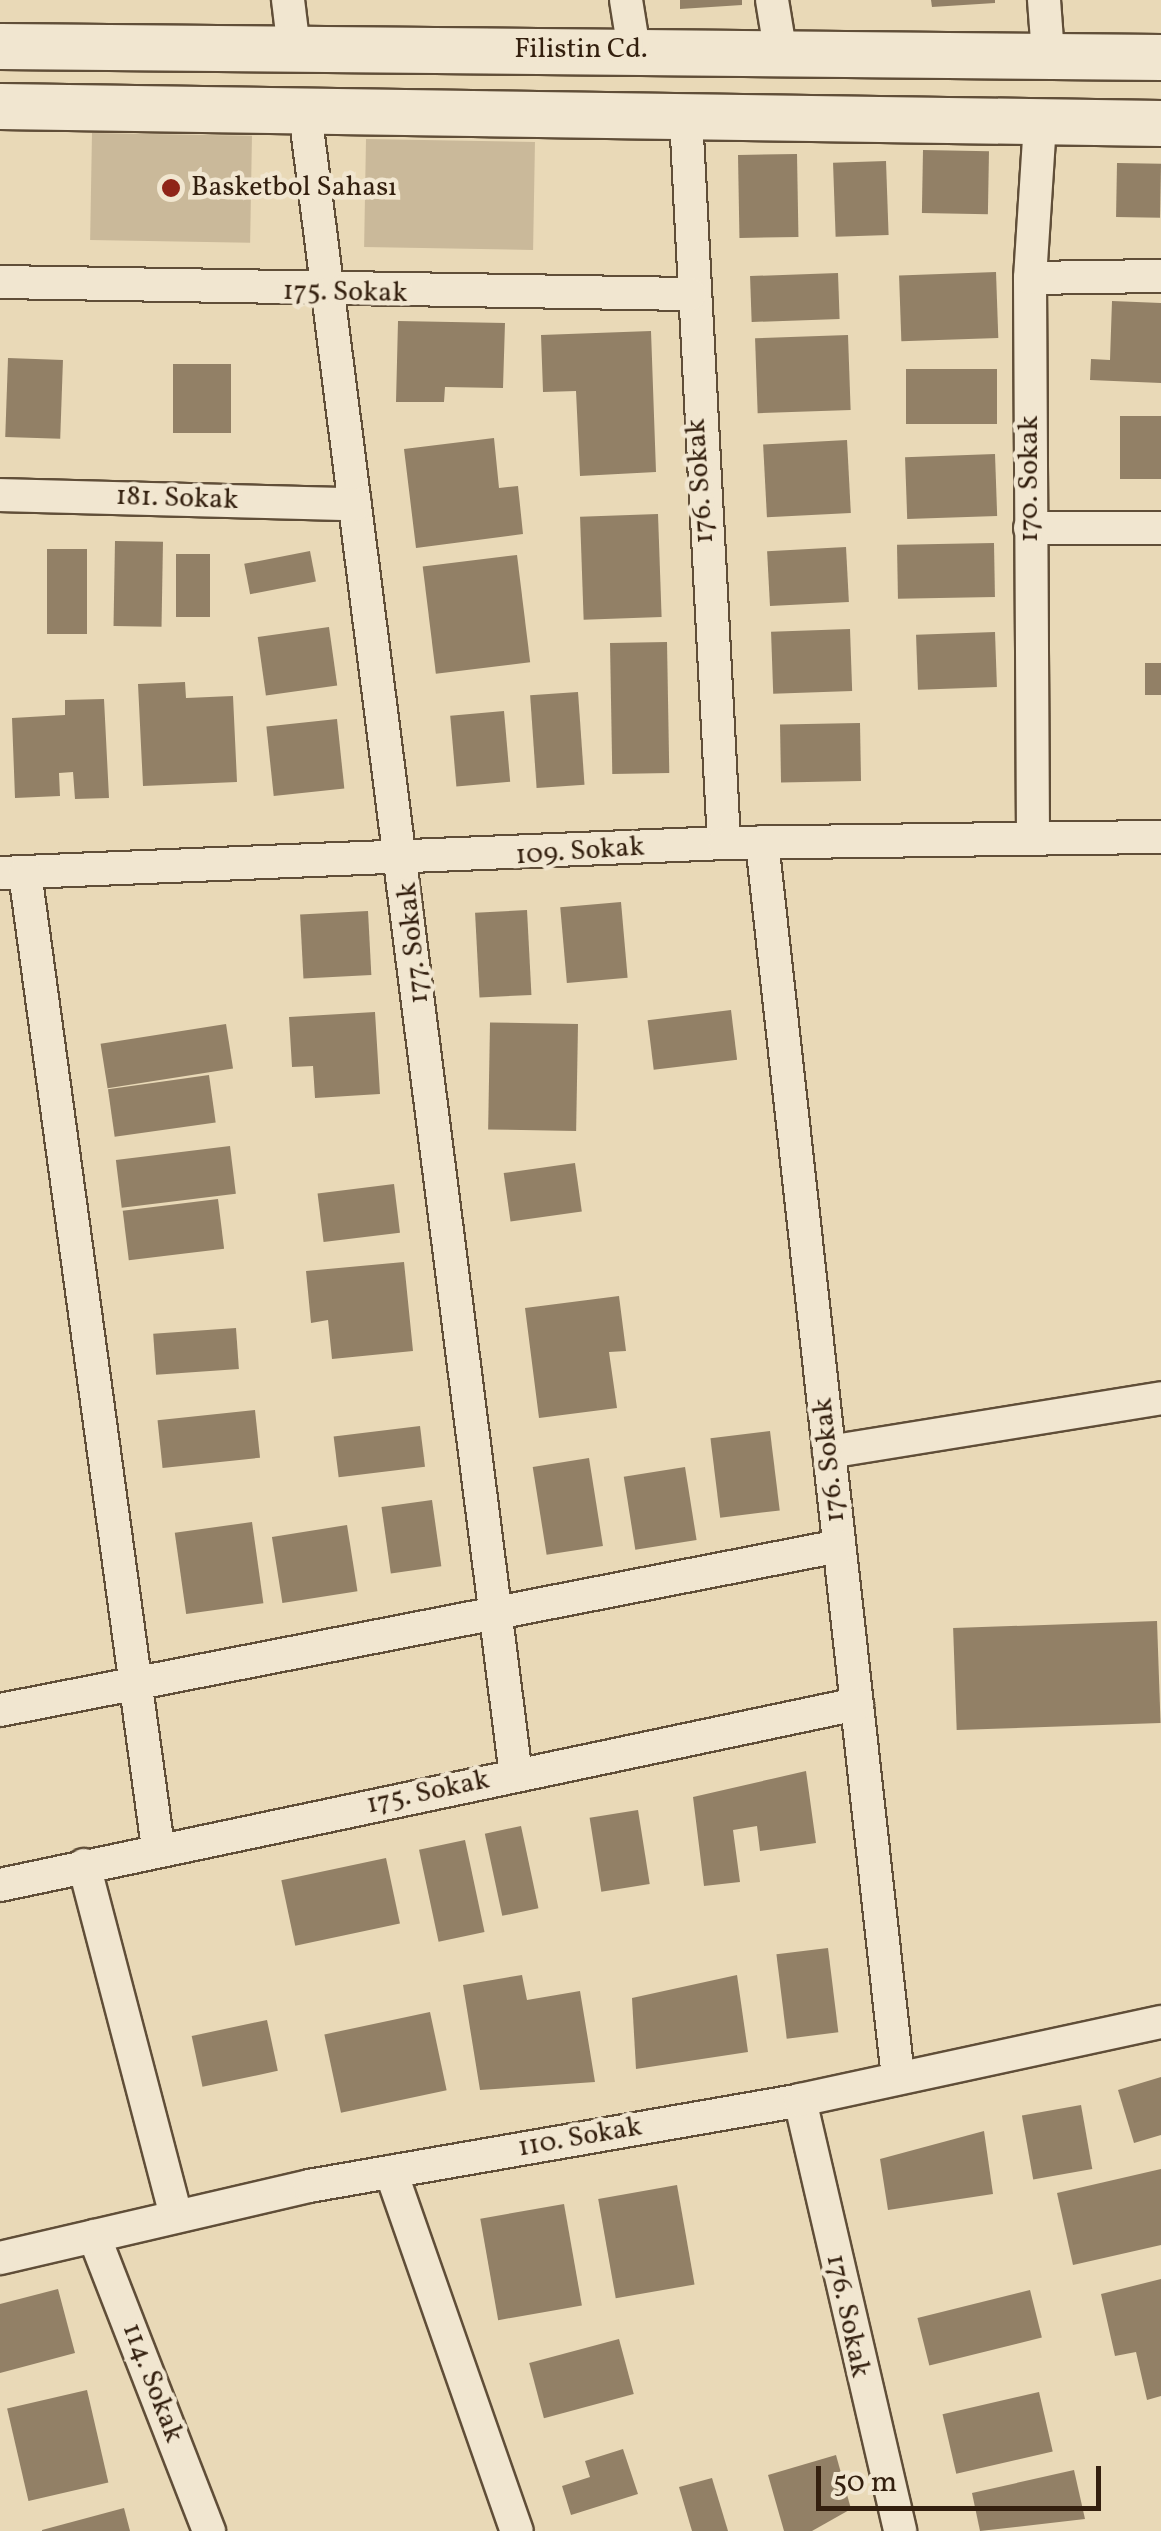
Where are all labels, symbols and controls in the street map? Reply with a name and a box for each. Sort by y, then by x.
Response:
street label: Filistin Cd. [514,33,648,67]
place label: Basketbol Sahası [191,171,397,205]
marker: Basketbol Sahası [160,177,182,199]
street label: 175. Sokak [282,275,408,311]
street label: 170. Sokak [1013,416,1047,542]
street label: 176. Sokak [680,417,722,545]
street label: 181. Sokak [115,480,239,518]
street label: 109. Sokak [514,831,646,873]
street label: 177. Sokak [391,881,437,1005]
street label: 176. Sokak [807,1396,853,1524]
street label: 175. Sokak [364,1764,492,1822]
street label: 110. Sokak [515,2111,645,2165]
street label: 176. Sokak [818,2251,876,2381]
street label: 114. Sokak [114,2319,190,2447]
scale bar [821,2446,1106,2508]
text: 50 m [833,2462,897,2504]

